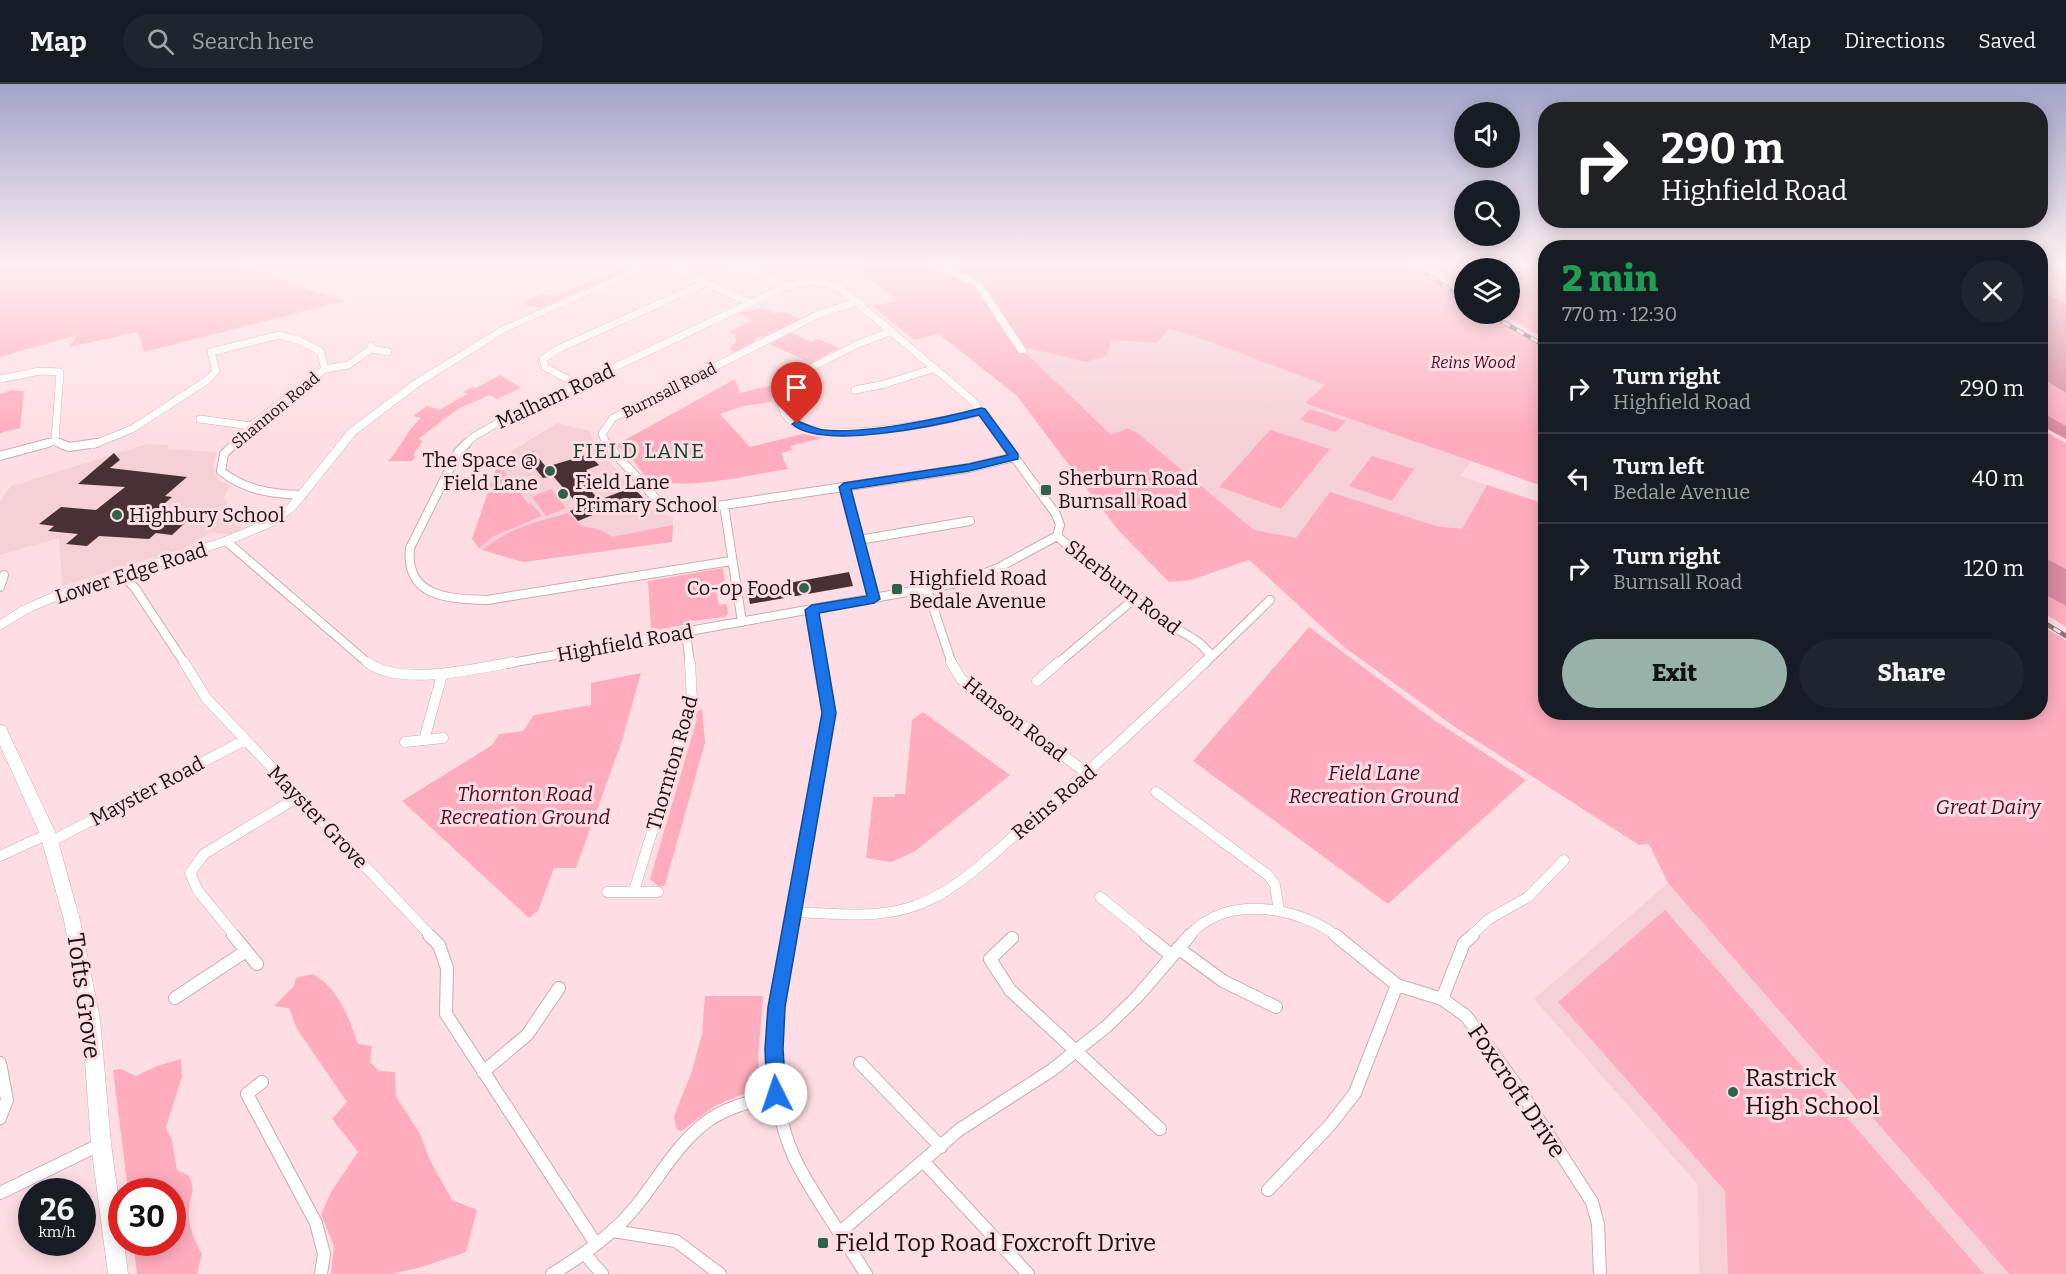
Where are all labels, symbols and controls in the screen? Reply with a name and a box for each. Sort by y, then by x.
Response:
search box [123,14,543,68]
text: Map [30,25,87,58]
icon: search [144,25,177,58]
text: Search here [192,28,314,55]
text: Map [1769,28,1811,54]
text: Directions [1844,28,1945,54]
text: Saved [1978,28,2036,54]
map controls [1454,102,1520,324]
button: sound [1454,102,1520,168]
text: 290 m [1661,124,1784,174]
icon: right [1562,126,1640,204]
text: Highfield Road [1661,175,1847,207]
button: search [1454,180,1520,246]
text: 2 min [1562,257,1658,301]
button: layers [1454,258,1520,324]
button: close [1961,260,2024,323]
text: 770 m · 12:30 [1562,302,1677,326]
park label: Reins Wood [1430,353,1516,372]
street label: Malham Road [492,358,618,434]
street label: Burnsall Road [619,358,720,422]
pin [771,362,822,424]
text: Turn right [1613,363,1721,390]
street label: Shannon Road [228,368,323,453]
icon: arrive [780,371,813,404]
icon: right [1562,372,1595,405]
text: 290 m [1960,375,2024,402]
text: Highfield Road [1613,390,1751,414]
district label: FIELD LANE [573,438,705,464]
place label: The Space @ Field Lane [423,448,538,495]
text: Turn left [1613,453,1705,480]
icon: left [1562,462,1595,495]
marker: The Space @ Field Lane [543,464,557,478]
text: 40 m [1972,465,2024,492]
place label: Sherburn Road Burnsall Road [1058,466,1198,513]
place label: Field Lane Primary School [575,470,718,517]
text: Bedale Avenue [1613,480,1750,504]
marker: Sherburn Road Burnsall Road [1039,483,1053,497]
marker: Field Lane Primary School [556,487,570,501]
place label: Highbury School [129,503,285,527]
marker: Highbury School [110,508,124,522]
street label: Sherburn Road [1060,534,1186,640]
street label: Lower Edge Road [52,537,210,609]
text: Turn right [1613,543,1721,570]
icon: right [1562,552,1595,585]
text: 120 m [1964,555,2024,582]
place label: Highfield Road Bedale Avenue [909,566,1047,613]
text: Burnsall Road [1613,570,1742,594]
place label: Co-op Food [686,576,792,600]
marker: Co-op Food [797,581,811,595]
marker: Highfield Road Bedale Avenue [890,582,904,596]
street label: Highfield Road [555,619,695,667]
button: Exit [1562,639,1787,708]
button: Share [1799,639,2024,708]
street label: Hanson Road [959,671,1071,767]
street label: Thornton Road [641,693,703,833]
street label: Mayster Road [86,751,208,831]
street label: Reins Road [1007,760,1101,844]
street label: Mayster Grove [263,761,373,873]
park label: Field Lane Recreation Ground [1289,761,1459,808]
park label: Thornton Road Recreation Ground [440,782,610,829]
park label: Great Dairy [1935,795,2042,819]
street label: Tofts Grove [61,931,107,1061]
street label: Foxcroft Drive [1462,1019,1572,1163]
position arrow [744,1062,808,1126]
place label: Rastrick High School [1745,1064,1880,1120]
marker: Rastrick High School [1726,1085,1740,1099]
speed limit sign: 30 [108,1178,186,1256]
text: 26 [40,1192,74,1228]
text: km/h [38,1223,76,1241]
place label: Field Top Road Foxcroft Drive [835,1229,1156,1257]
marker: Field Top Road Foxcroft Drive [816,1236,830,1250]

